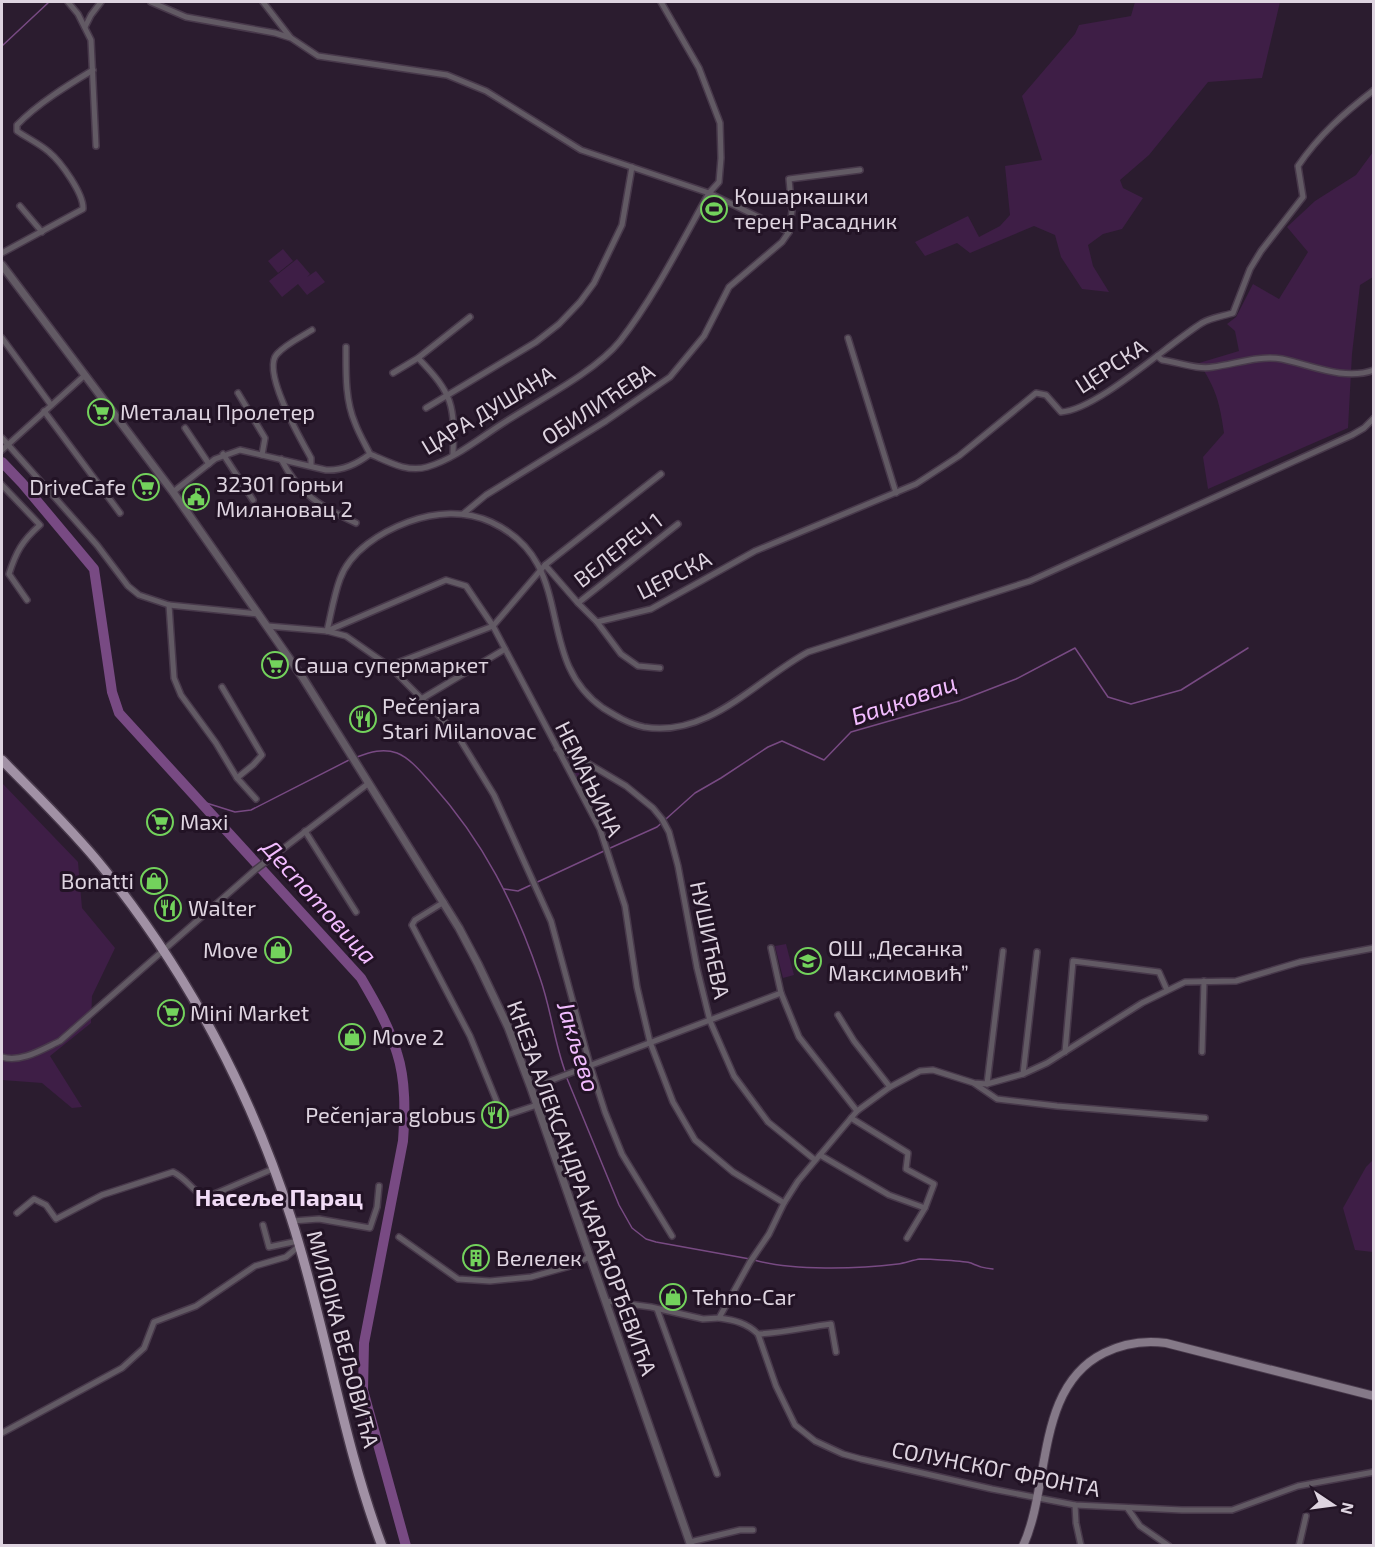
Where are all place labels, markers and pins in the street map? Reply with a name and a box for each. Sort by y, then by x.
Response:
place label: Кошаркашки терен Расадник [734,182,898,233]
sports icon: Кошаркашки терен Расадник [699,194,729,224]
supermarket icon: Металац Пролетер [86,397,116,427]
place label: Металац Пролетер [120,398,315,424]
place label: 32301 Горњи Милановац 2 [216,470,353,521]
supermarket icon: DriveCafe [131,472,161,502]
place label: DriveCafe [29,473,126,499]
public building icon: 32301 Горњи Милановац 2 [181,482,211,512]
supermarket icon: Саша супермаркет [260,650,290,680]
place label: Саша супермаркет [294,651,489,678]
place label: Pečenjara Stari Milanovac [382,692,537,743]
restaurant icon: Pečenjara Stari Milanovac [348,704,378,734]
supermarket icon: Maxi [145,807,175,837]
place label: Maxi [180,808,228,834]
shop icon: Bonatti [139,866,169,896]
place label: Bonatti [61,867,134,893]
restaurant icon: Walter [153,893,183,923]
place label: Walter [188,894,256,920]
place label: ОШ „Десанка Максимовић” [828,934,969,985]
shop icon: Move [263,935,293,965]
place label: Move [203,936,258,962]
school or university icon: ОШ „Десанка Максимовић” [793,946,823,976]
supermarket icon: Mini Market [156,998,186,1028]
place label: Mini Market [190,999,309,1025]
shop icon: Move 2 [337,1022,367,1052]
place label: Move 2 [372,1023,444,1049]
restaurant icon: Pečenjara globus [480,1100,510,1130]
place label: Pečenjara globus [305,1101,476,1128]
building icon: Велелек [461,1243,491,1273]
place label: Велелек [496,1244,582,1270]
shop icon: Tehno-Car [658,1282,688,1312]
place label: Tehno-Car [692,1283,796,1309]

